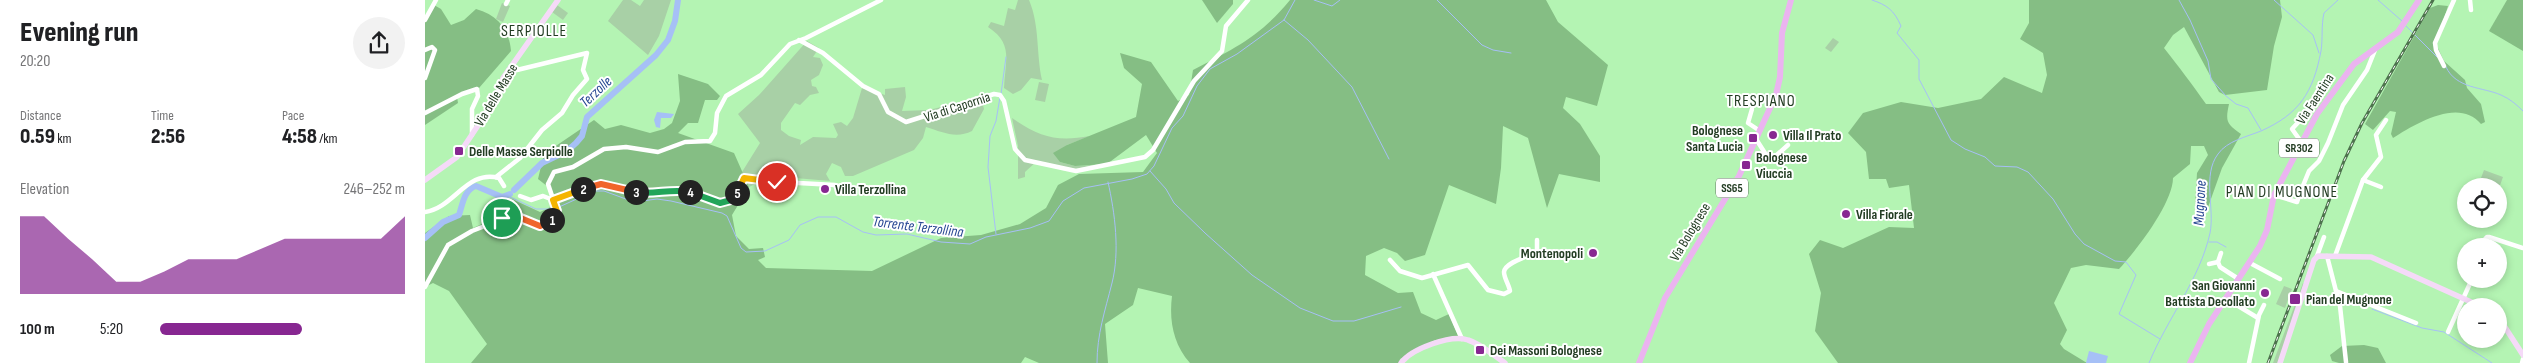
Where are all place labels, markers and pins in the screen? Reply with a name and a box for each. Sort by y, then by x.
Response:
place label: Bolognese Santa Lucia [1686,122,1743,155]
place label: Villa Il Prato [1783,127,1841,144]
marker: Villa Il Prato [1767,129,1779,141]
marker: Bolognese Santa Lucia [1747,132,1759,144]
place label: Delle Masse Serpiolle [469,143,573,160]
marker: Delle Masse Serpiolle [453,145,465,157]
place label: Bolognese Viuccia [1756,149,1807,182]
marker: Bolognese Viuccia [1740,159,1752,171]
pin [756,161,798,203]
pin: 2 [571,176,595,202]
pin: 3 [623,180,649,204]
pin: 4 [677,180,703,204]
pin: 5 [725,180,749,206]
place label: Villa Terzollina [835,181,906,198]
marker: Villa Terzollina [819,183,831,195]
pin [481,197,523,239]
place label: Villa Fiorale [1856,206,1913,223]
pin: 1 [539,208,565,232]
marker: Villa Fiorale [1840,208,1852,220]
place label: Montenopoli [1521,245,1583,262]
marker: Montenopoli [1587,247,1599,259]
place label: San Giovanni Battista Decollato [2165,277,2255,310]
marker: San Giovanni Battista Decollato [2259,287,2271,299]
place label: Pian del Mugnone [2306,291,2392,308]
marker: Pian del Mugnone [2288,292,2302,306]
place label: Dei Massoni Bolognese [1490,342,1602,359]
marker: Dei Massoni Bolognese [1474,344,1486,356]

